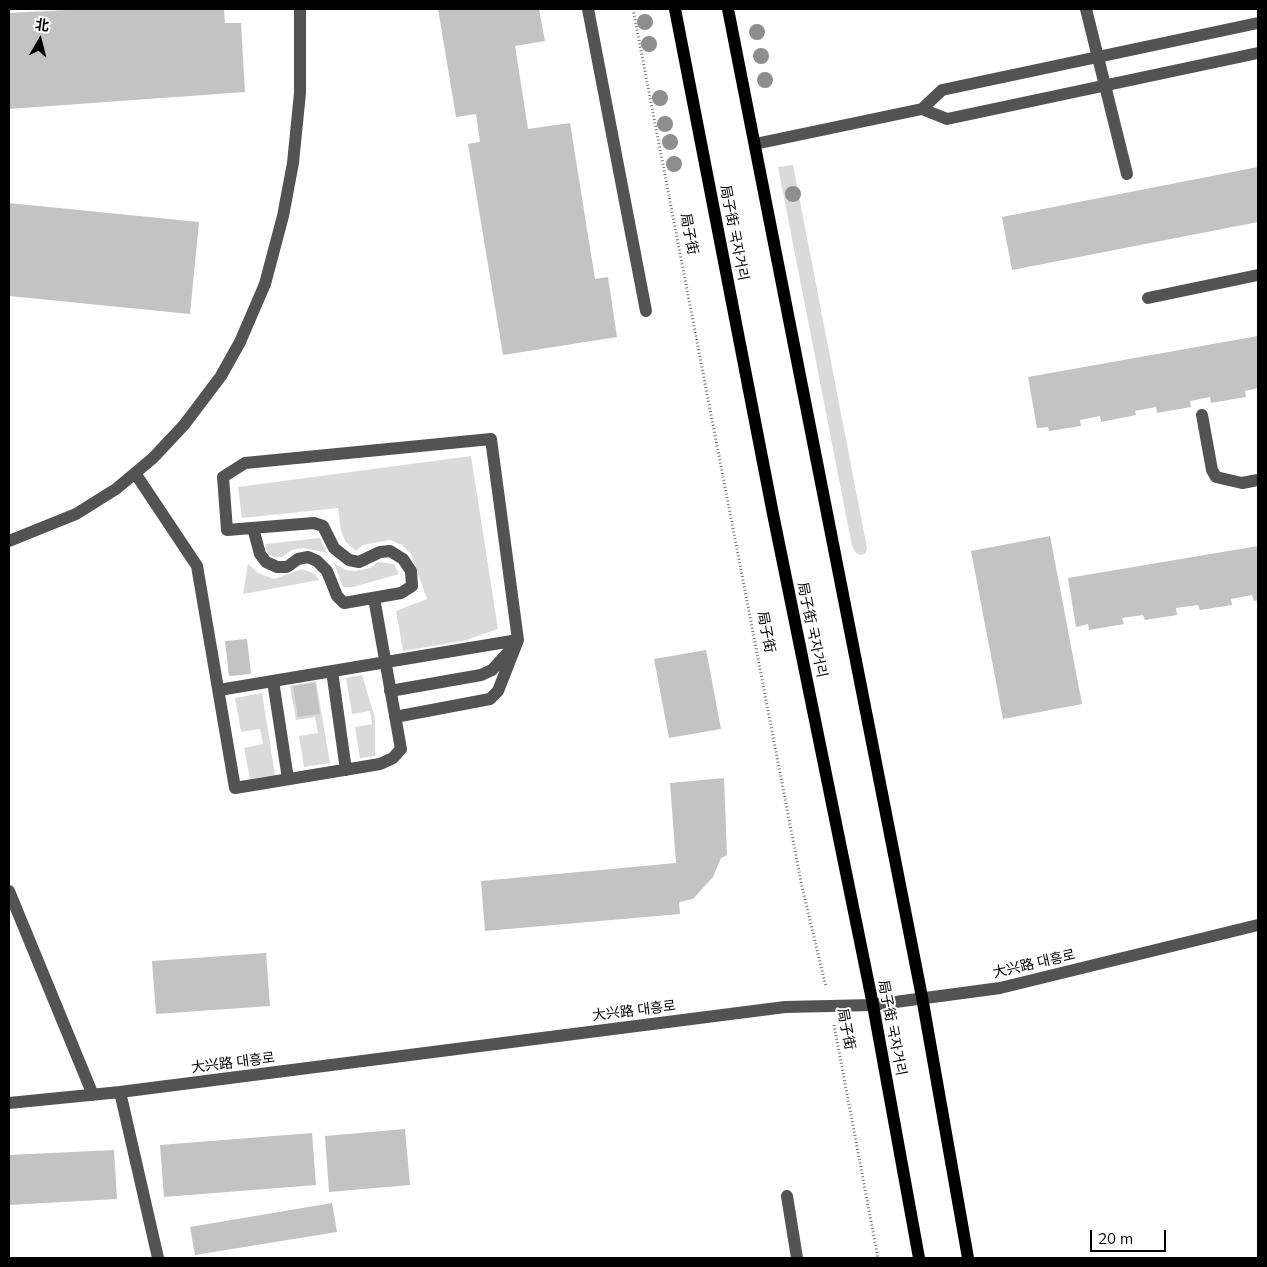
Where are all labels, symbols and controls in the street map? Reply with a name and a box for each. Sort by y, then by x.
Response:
north arrow [15,15,65,65]
text: 北 [34,15,50,35]
street label: 局子街 국자거리 [716,184,752,282]
street label: 局子街 [677,212,701,256]
street label: 局子街 국자거리 [794,581,830,679]
street label: 局子街 [754,610,778,654]
street label: 大兴路 대흥로 [991,946,1077,982]
street label: 局子街 국자거리 [874,979,910,1077]
street label: 大兴路 대흥로 [591,998,677,1024]
street label: 局子街 [834,1007,858,1051]
street label: 大兴路 대흥로 [190,1050,276,1076]
scale bar [1092,1220,1168,1252]
text: 20 m [1098,1229,1133,1248]

